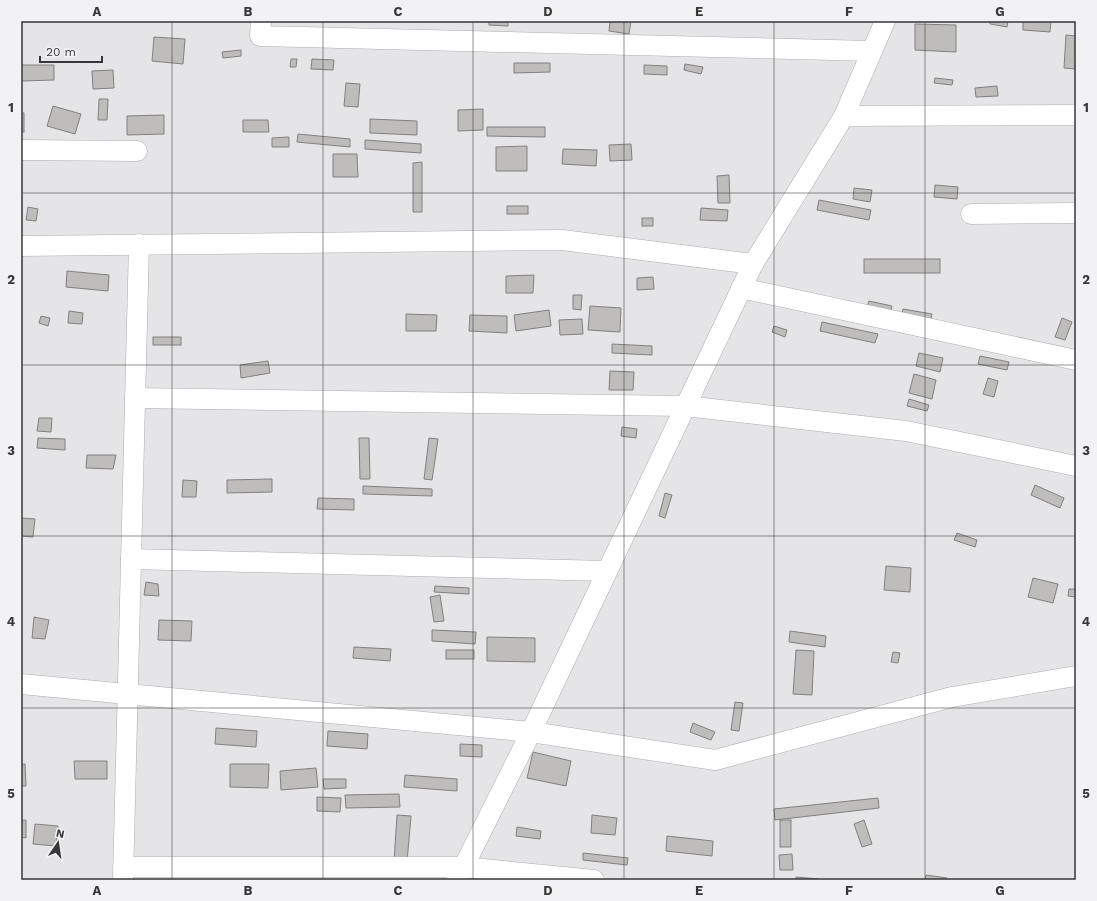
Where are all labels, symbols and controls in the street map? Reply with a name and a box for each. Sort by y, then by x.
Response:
text: A [93,4,102,19]
text: B [244,4,253,19]
text: C [394,4,403,19]
text: D [543,4,553,19]
text: E [695,4,703,19]
text: F [845,4,853,19]
text: G [995,4,1005,19]
scale bar [40,38,102,64]
text: 20 m [46,45,76,59]
text: 1 [8,100,14,115]
text: 1 [1083,100,1089,115]
text: 2 [7,272,15,287]
text: 2 [1082,272,1090,287]
text: 3 [7,443,15,458]
text: 3 [1082,443,1090,458]
text: 4 [7,614,16,629]
text: 4 [1082,614,1091,629]
text: 5 [7,786,15,801]
text: 5 [1082,786,1090,801]
north arrow [38,823,78,863]
text: N [55,826,66,841]
text: A [93,883,102,898]
text: B [244,883,253,898]
text: C [394,883,403,898]
text: D [543,883,553,898]
text: E [695,883,703,898]
text: F [845,883,853,898]
text: G [995,883,1005,898]

